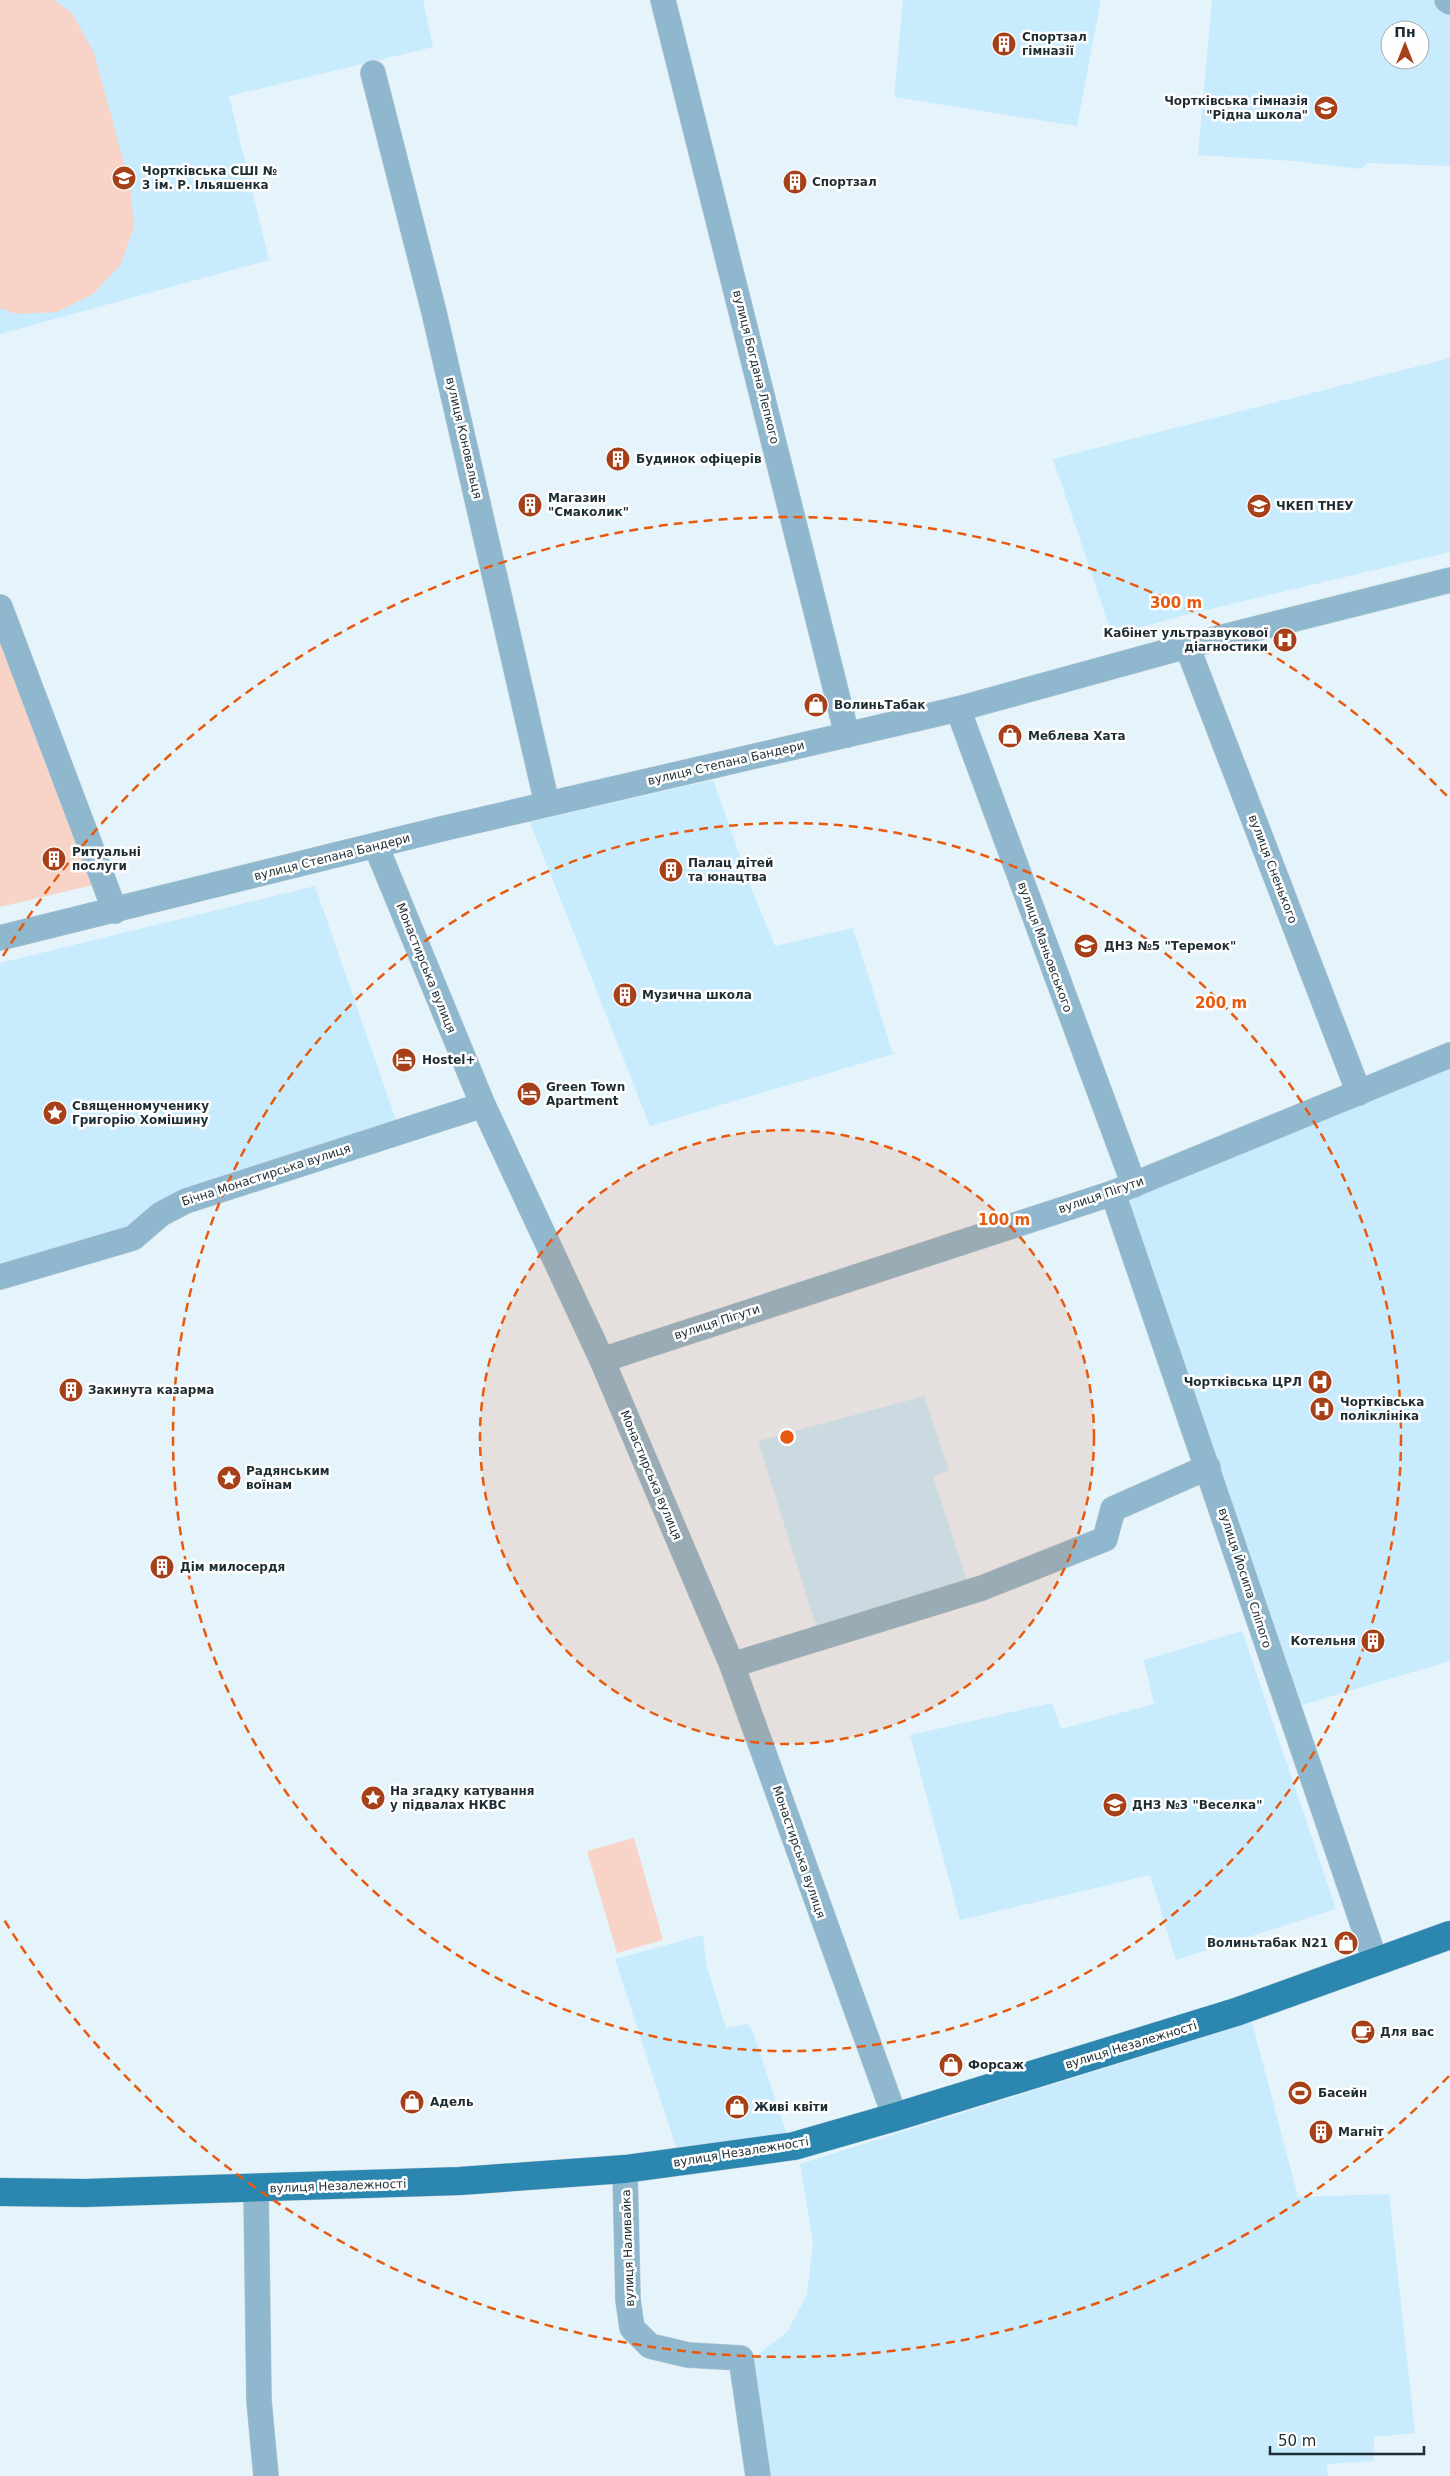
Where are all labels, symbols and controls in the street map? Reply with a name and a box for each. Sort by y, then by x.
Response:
north arrow [1380,20,1430,70]
text: Пн [1394,24,1416,40]
place label: Спортзал гімназії [1022,30,1087,58]
building icon: Спортзал гімназії [991,31,1017,57]
place label: Чортківська гімназія "Рідна школа" [1164,94,1308,122]
school or university icon: Чортківська гімназія "Рідна школа" [1313,95,1339,121]
place label: Чортківська СШІ № 3 ім. Р. Ільяшенка [142,164,277,192]
school or university icon: Чортківська СШІ № 3 ім. Р. Ільяшенка [111,165,137,191]
building icon: Спортзал [782,169,808,195]
place label: Спортзал [812,175,877,189]
street label: вулиця Богдана Лепкого [730,289,782,445]
street label: вулиця Коновальця [443,376,485,500]
building icon: Будинок офіцерів [605,446,631,472]
place label: Будинок офіцерів [636,452,762,466]
place label: Магазин "Смаколик" [548,491,629,519]
building icon: Магазин "Смаколик" [517,492,543,518]
school or university icon: ЧКЕП ТНЕУ [1246,493,1272,519]
place label: ЧКЕП ТНЕУ [1276,499,1354,513]
text: 300 m [1150,594,1202,612]
place label: Кабінет ультразвукової діагностики [1103,626,1268,654]
hospital icon: Кабінет ультразвукової діагностики [1272,627,1298,653]
shop icon: ВолиньТабак [803,692,829,718]
place label: ВолиньТабак [834,698,925,712]
shop icon: Меблева Хата [997,723,1023,749]
place label: Меблева Хата [1028,729,1126,743]
street label: вулиця Степана Бандери [646,738,806,788]
street label: вулиця Сненького [1246,813,1300,925]
street label: вулиця Степана Бандери [253,831,411,883]
place label: Ритуальні послуги [72,845,141,873]
building icon: Ритуальні послуги [41,846,67,872]
place label: Палац дітей та юнацтва [688,856,773,884]
building icon: Палац дітей та юнацтва [658,857,684,883]
street label: вулиця Маньовського [1015,880,1075,1014]
street label: Монастирська вулиця [393,901,459,1035]
school or university icon: ДНЗ №5 "Теремок" [1073,933,1099,959]
place label: ДНЗ №5 "Теремок" [1104,939,1236,953]
building icon: Музична школа [612,982,638,1008]
place label: Музична школа [642,988,752,1002]
text: 200 m [1195,994,1247,1012]
hotel icon: Hostel+ [391,1047,417,1073]
place label: Hostel+ [422,1053,475,1067]
place label: Green Town Apartment [546,1080,625,1108]
hotel icon: Green Town Apartment [516,1081,542,1107]
place label: Священномученику Григорію Хомішину [72,1099,209,1127]
place icon: Священномученику Григорію Хомішину [42,1100,68,1126]
street label: Бічна Монастирська вулиця [180,1141,352,1209]
street label: вулиця Пігути [1056,1174,1146,1216]
text: 100 m [978,1211,1030,1229]
street label: вулиця Пігути [672,1302,762,1342]
hospital icon: Чортківська ЦРЛ [1307,1369,1333,1395]
place label: Чортківська ЦРЛ [1184,1375,1302,1389]
building icon: Закинута казарма [58,1377,84,1403]
place label: Закинута казарма [88,1383,214,1397]
place label: Чортківська поліклініка [1340,1395,1424,1423]
hospital icon: Чортківська поліклініка [1309,1396,1335,1422]
street label: Монастирська вулиця [617,1408,685,1542]
centre of rings [778,1428,796,1446]
place label: Радянським воїнам [246,1464,330,1492]
place icon: Радянським воїнам [216,1465,242,1491]
street label: вулиця Йосипа Сліпого [1216,1506,1275,1650]
building icon: Дім милосердя [149,1554,175,1580]
place label: Дім милосердя [180,1560,285,1574]
building icon: Котельня [1360,1628,1386,1654]
place label: Котельня [1290,1634,1356,1648]
place label: На згадку катування у підвалах НКВС [390,1784,535,1812]
street label: Монастирська вулиця [770,1784,828,1920]
place icon: На згадку катування у підвалах НКВС [360,1785,386,1811]
school or university icon: ДНЗ №3 "Веселка" [1102,1792,1128,1818]
place label: ДНЗ №3 "Веселка" [1132,1798,1262,1812]
shop icon: Волиньтабак N21 [1333,1930,1359,1956]
place label: Волиньтабак N21 [1207,1936,1328,1950]
street label: вулиця Незалежності [1063,2018,1199,2072]
cafe icon: Для вас [1350,2019,1376,2045]
place label: Для вас [1380,2025,1434,2039]
shop icon: Форсаж [938,2052,964,2078]
place label: Форсаж [968,2058,1024,2072]
sports icon: Басейн [1287,2080,1313,2106]
place label: Басейн [1318,2086,1367,2100]
shop icon: Адель [399,2089,425,2115]
shop icon: Живі квіти [724,2094,750,2120]
place label: Адель [430,2095,474,2109]
place label: Живі квіти [754,2100,828,2114]
building icon: Магніт [1308,2119,1334,2145]
place label: Магніт [1338,2125,1384,2139]
street label: вулиця Незалежності [672,2134,810,2170]
street label: вулиця Незалежності [269,2177,407,2195]
street label: вулиця Наливайка [619,2189,637,2307]
scale bar [1270,2424,1424,2456]
text: 50 m [1278,2432,1316,2450]

